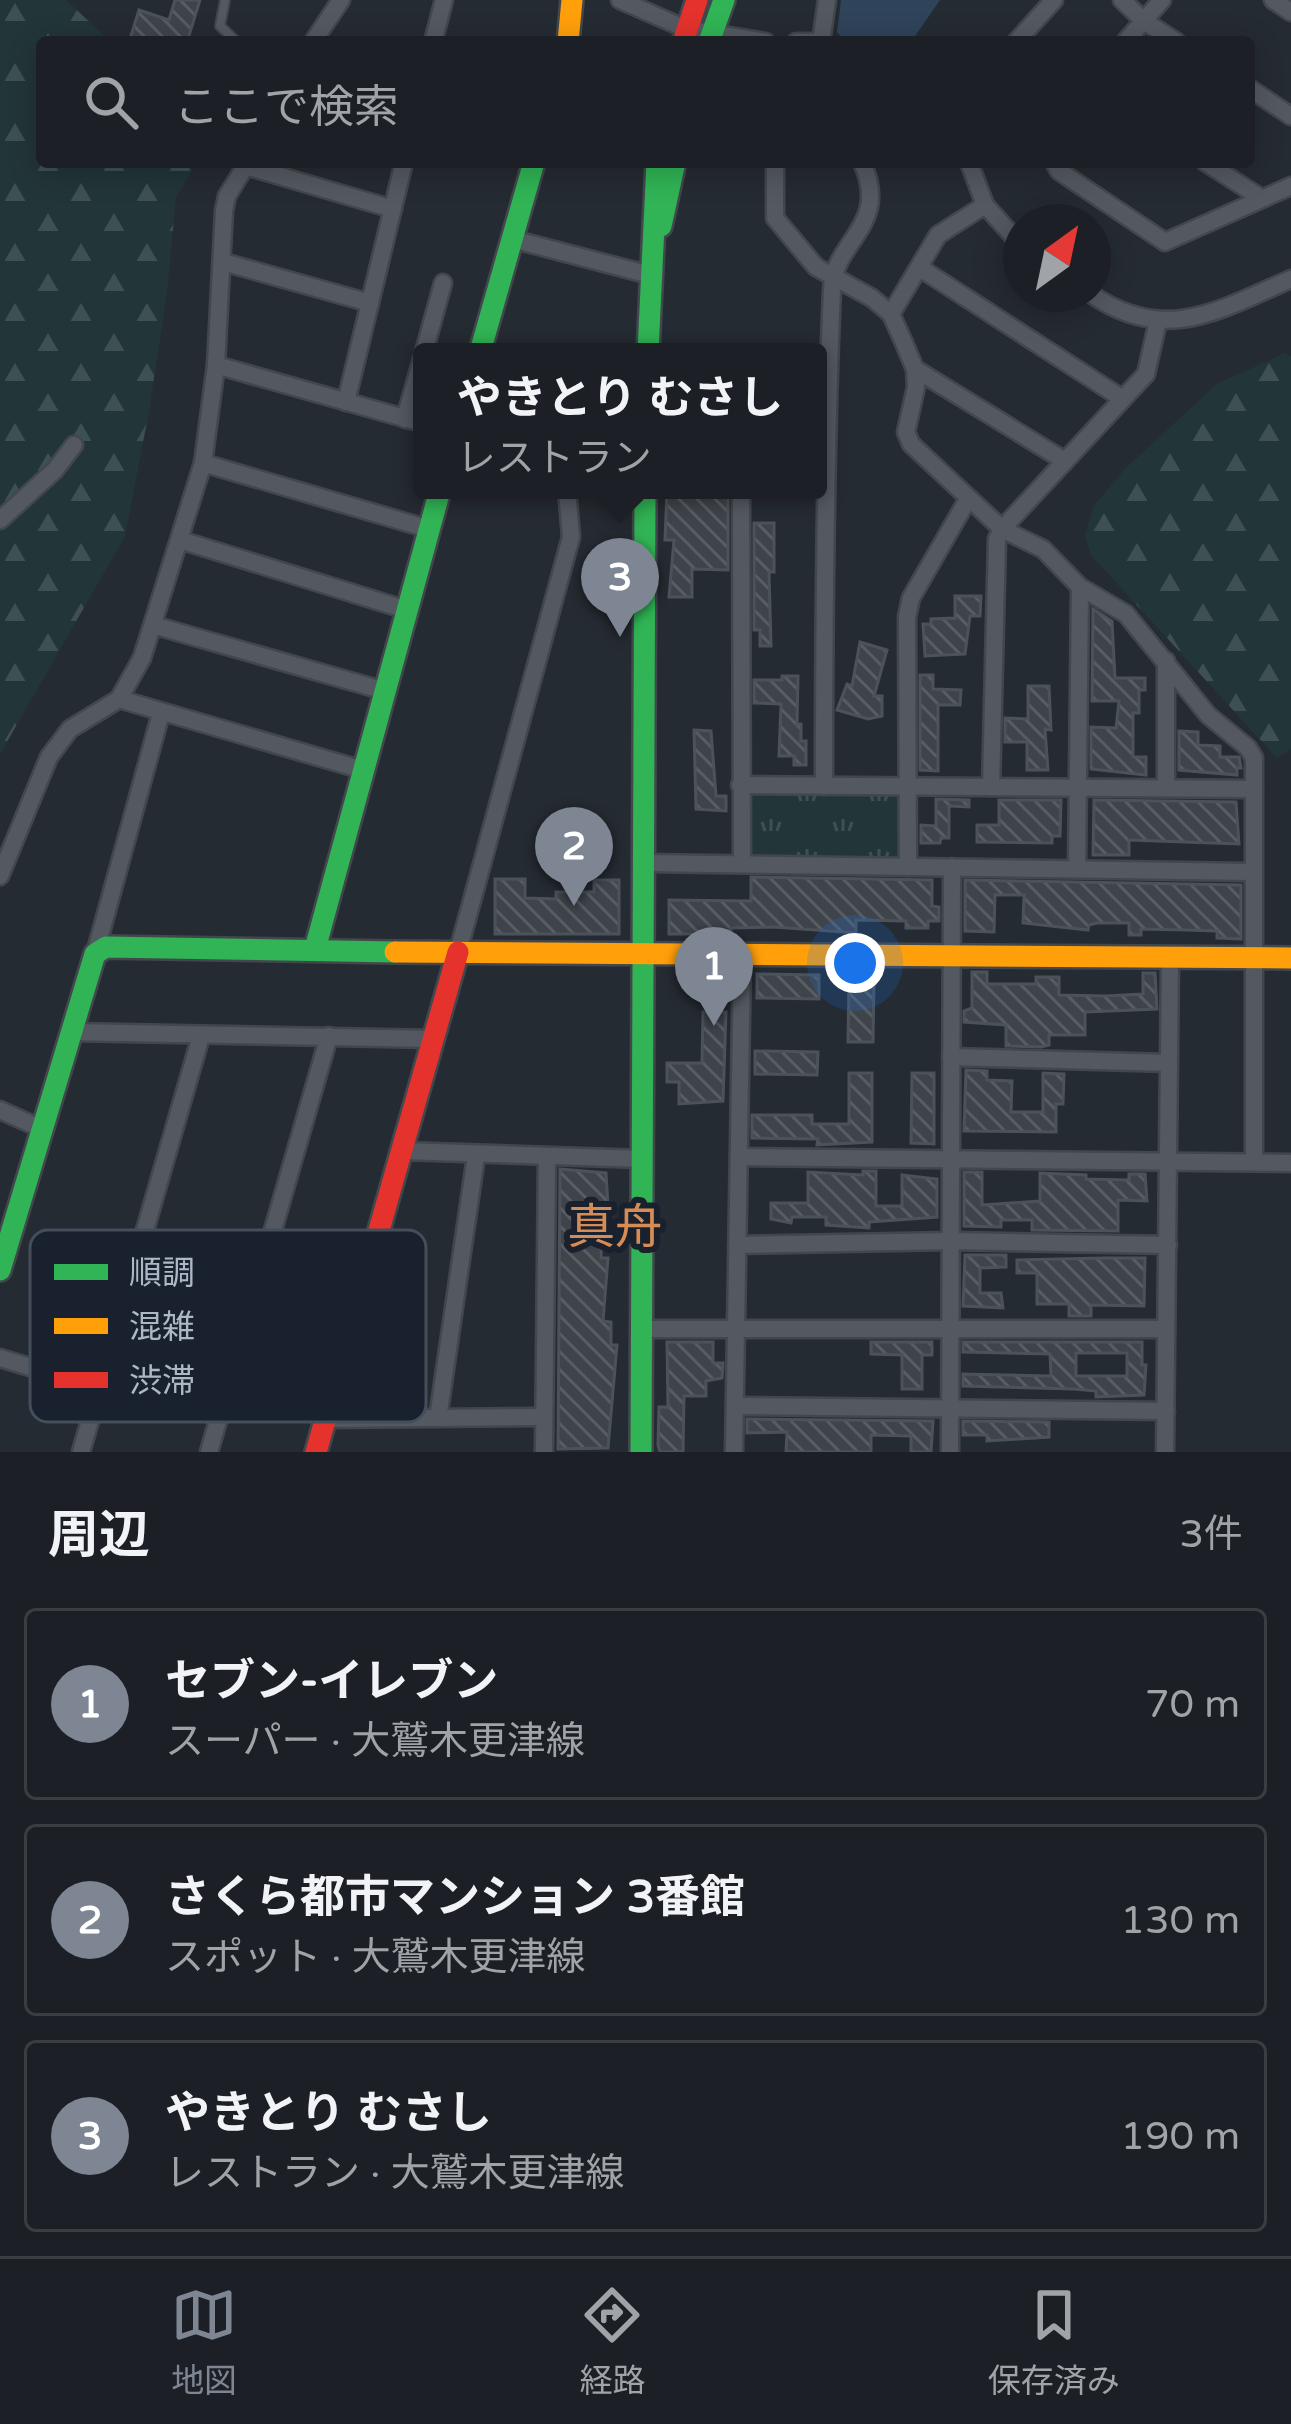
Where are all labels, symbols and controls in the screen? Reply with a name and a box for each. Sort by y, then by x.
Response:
search box [36,36,1255,168]
icon: search [78,69,144,135]
text: ここで検索 [174,81,399,135]
north arrow [1003,204,1111,312]
popup [413,343,827,499]
text: やきとり むさし [457,372,783,426]
text: レストラン [457,435,652,482]
pin: 3 [581,538,659,637]
pin: 2 [535,807,613,906]
pin: 1 [675,927,753,1026]
your location [825,933,885,993]
district label: 真舟 [567,1199,663,1257]
legend [30,1230,426,1422]
text: 順調 [129,1254,195,1293]
text: 混雑 [129,1308,195,1347]
text: 渋滞 [129,1362,195,1401]
text: 周辺 [48,1505,150,1567]
text: 3件 [1180,1511,1243,1558]
text: セブン-イレブン [165,1655,498,1709]
text: 1 [78,1681,102,1728]
text: 70 m [1145,1681,1240,1728]
text: スーパー · 大鷲木更津線 [165,1718,585,1765]
text: さくら都市マンション 3番館 [165,1871,745,1925]
text: 2 [78,1897,102,1944]
text: 130 m [1121,1897,1240,1944]
text: スポット · 大鷲木更津線 [165,1934,585,1981]
text: やきとり むさし [165,2087,492,2141]
text: 3 [78,2113,102,2160]
text: 190 m [1121,2113,1240,2160]
text: レストラン · 大鷲木更津線 [165,2150,624,2197]
tab: 地図 [171,2282,237,2402]
tab: 経路 [579,2282,645,2402]
tab: 保存済み [988,2282,1120,2402]

